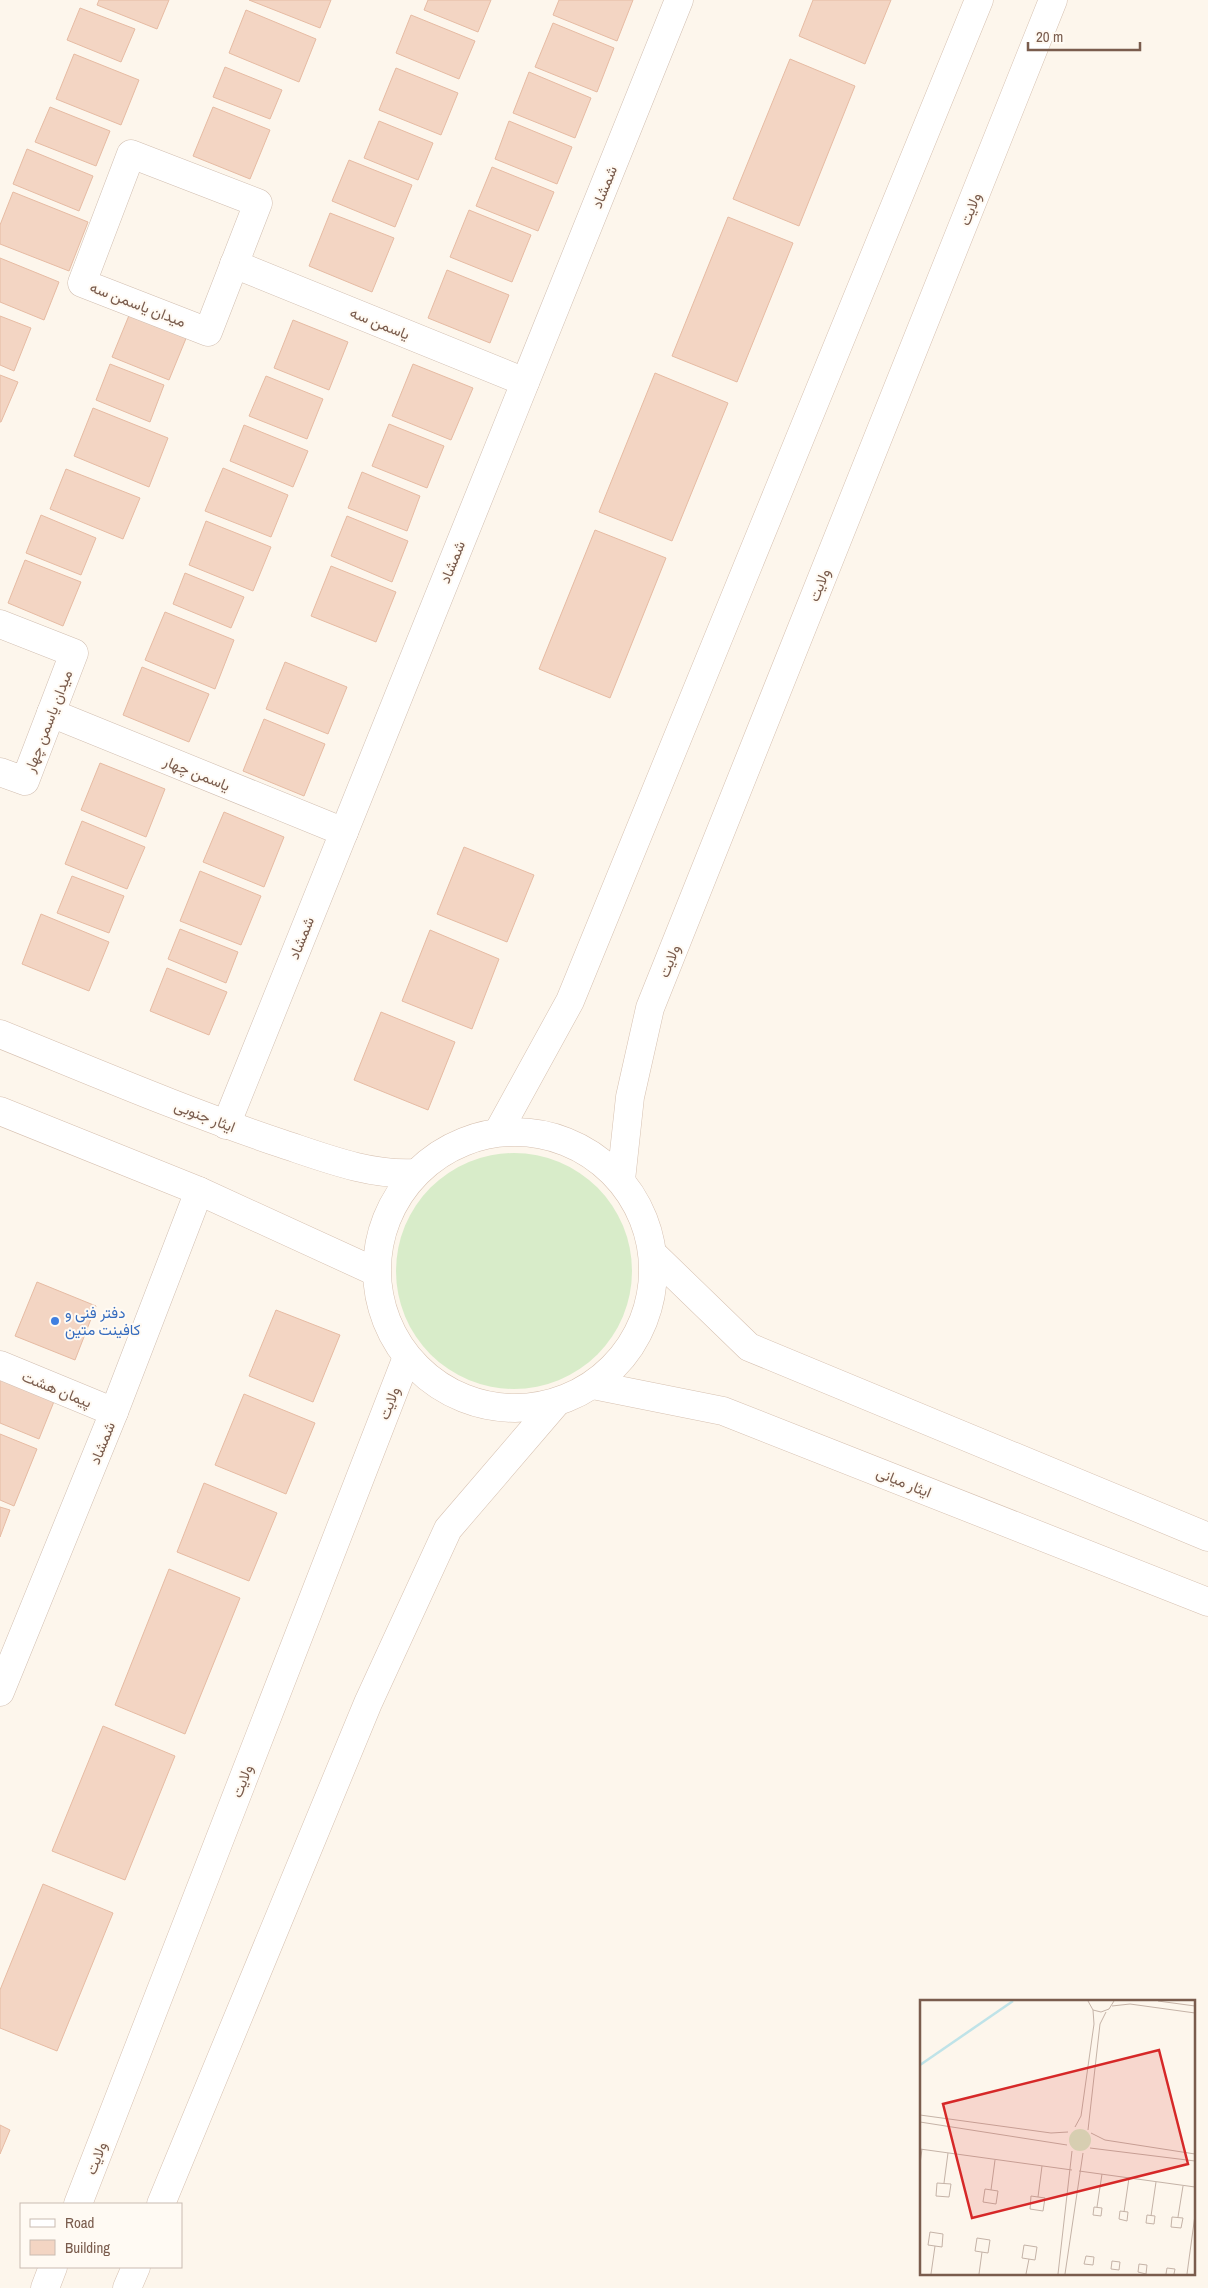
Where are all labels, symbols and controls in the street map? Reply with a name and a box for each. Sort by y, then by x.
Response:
scale bar [1028,20,1140,52]
text: 20 m [1036,26,1063,47]
street label: شمشاد [586,162,622,211]
street label: ولایت [954,189,986,229]
street label: میدان یاسمن سه [87,276,189,332]
street label: یاسمن سه [347,301,413,345]
street label: شمشاد [434,537,470,586]
street label: ولایت [803,565,835,605]
street label: میدان یاسمن چهار [18,667,77,776]
street label: یاسمن چهار [160,750,233,796]
street label: شمشاد [283,913,319,962]
street label: ولایت [653,941,685,981]
street label: ایثار جنوبی [172,1095,238,1137]
place label: دفتر فنی و کافینت متین [65,1302,141,1340]
marker: دفتر فنی و کافینت متین [49,1315,61,1327]
street label: پیمان هشت [19,1365,95,1413]
street label: ولایت [373,1383,405,1423]
street label: شمشاد [84,1418,120,1467]
street label: ایثار میانی [873,1461,935,1503]
street label: ولایت [226,1761,258,1801]
inset map [920,2000,1196,2276]
street label: ولایت [80,2138,112,2178]
legend [20,2203,182,2268]
text: Road [65,2212,94,2233]
text: Building [65,2237,110,2258]

